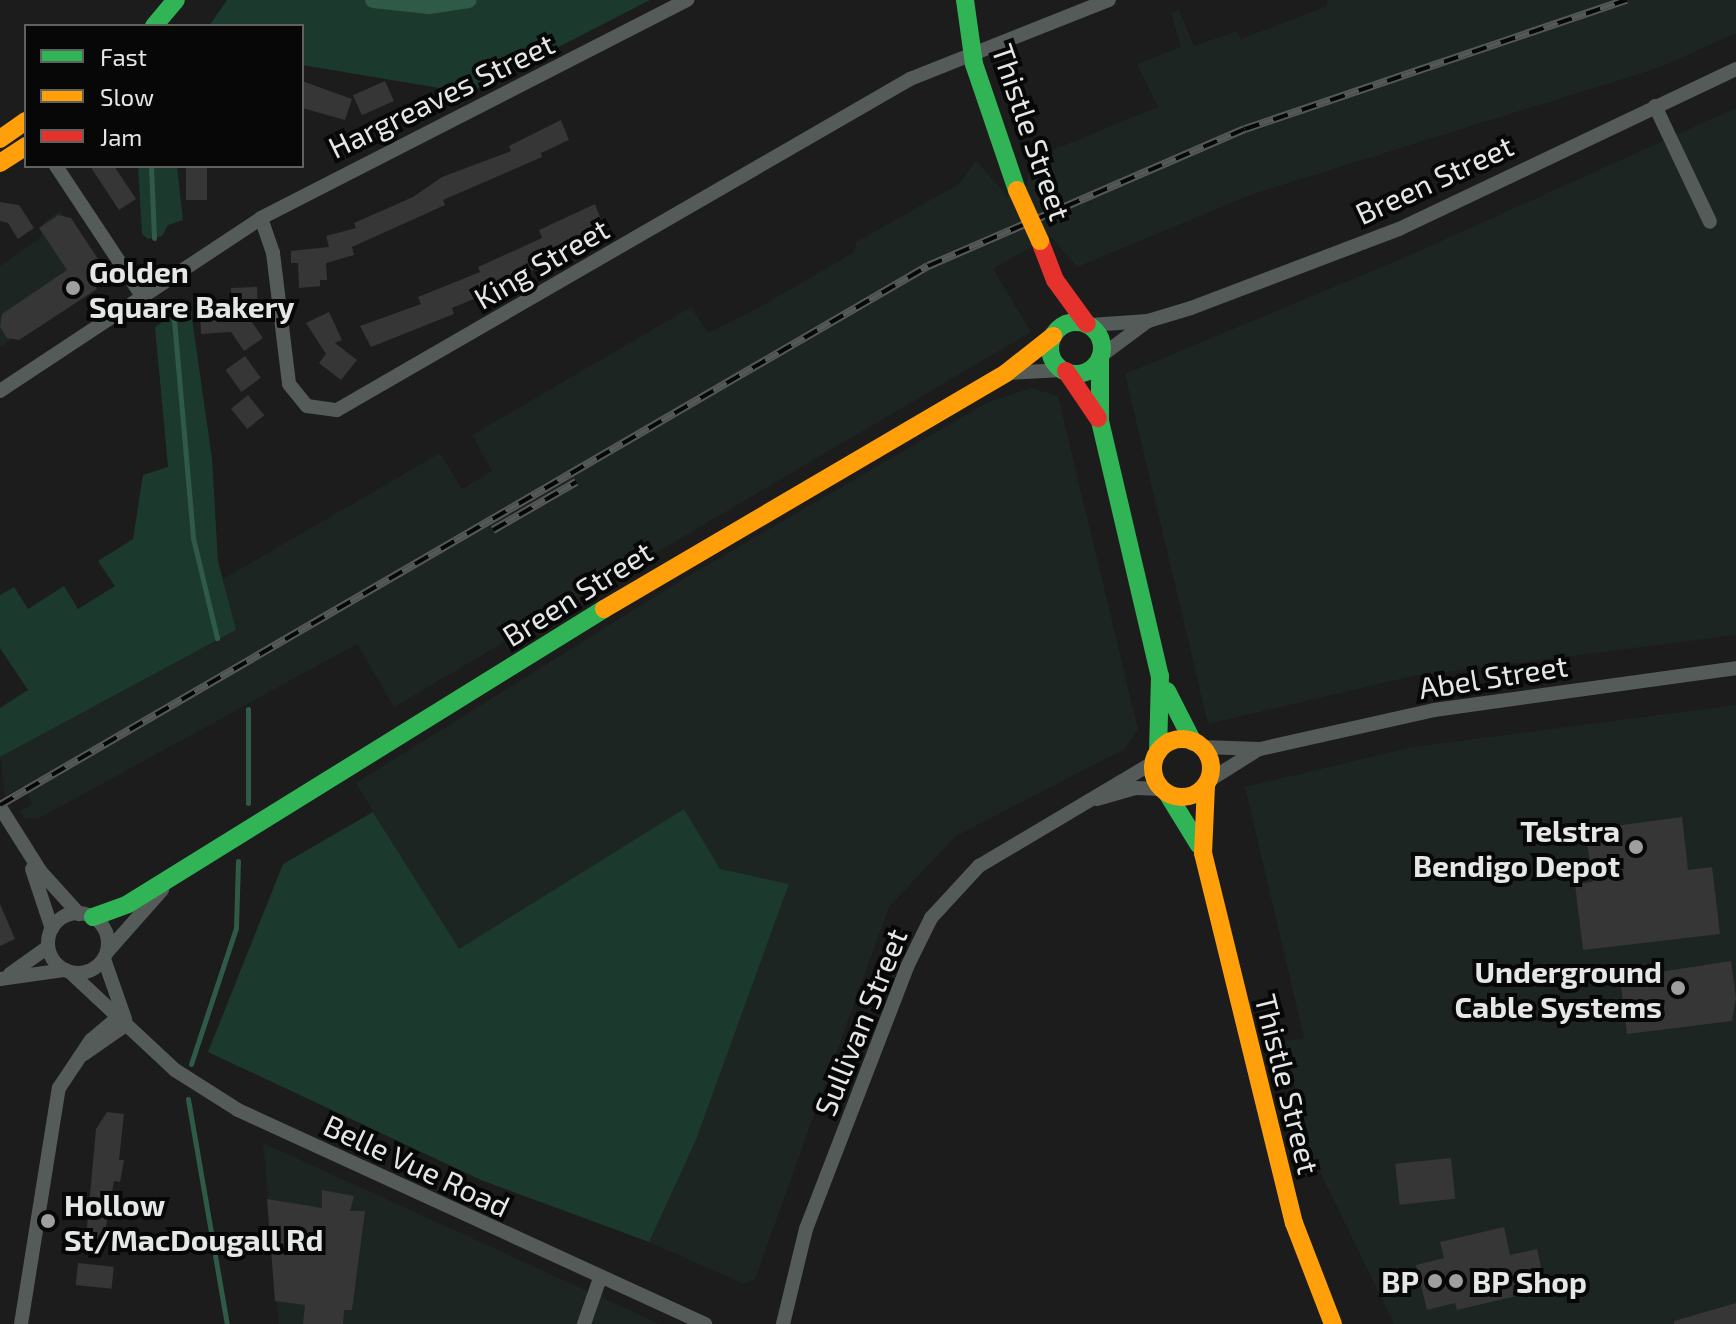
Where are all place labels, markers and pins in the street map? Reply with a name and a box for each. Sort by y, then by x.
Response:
place label: Golden Square Bakery [89,253,294,324]
marker: Golden Square Bakery [64,279,82,297]
place label: Telstra Bendigo Depot [1413,812,1620,882]
marker: Telstra Bendigo Depot [1627,838,1645,856]
place label: Underground Cable Systems [1454,953,1662,1024]
marker: Underground Cable Systems [1669,979,1687,997]
place label: Hollow St/MacDougall Rd [64,1186,324,1256]
marker: Hollow St/MacDougall Rd [39,1212,57,1230]
place label: BP [1381,1263,1419,1299]
place label: BP Shop [1472,1263,1588,1299]
marker: BP [1426,1272,1444,1290]
marker: BP Shop [1447,1272,1465,1290]

